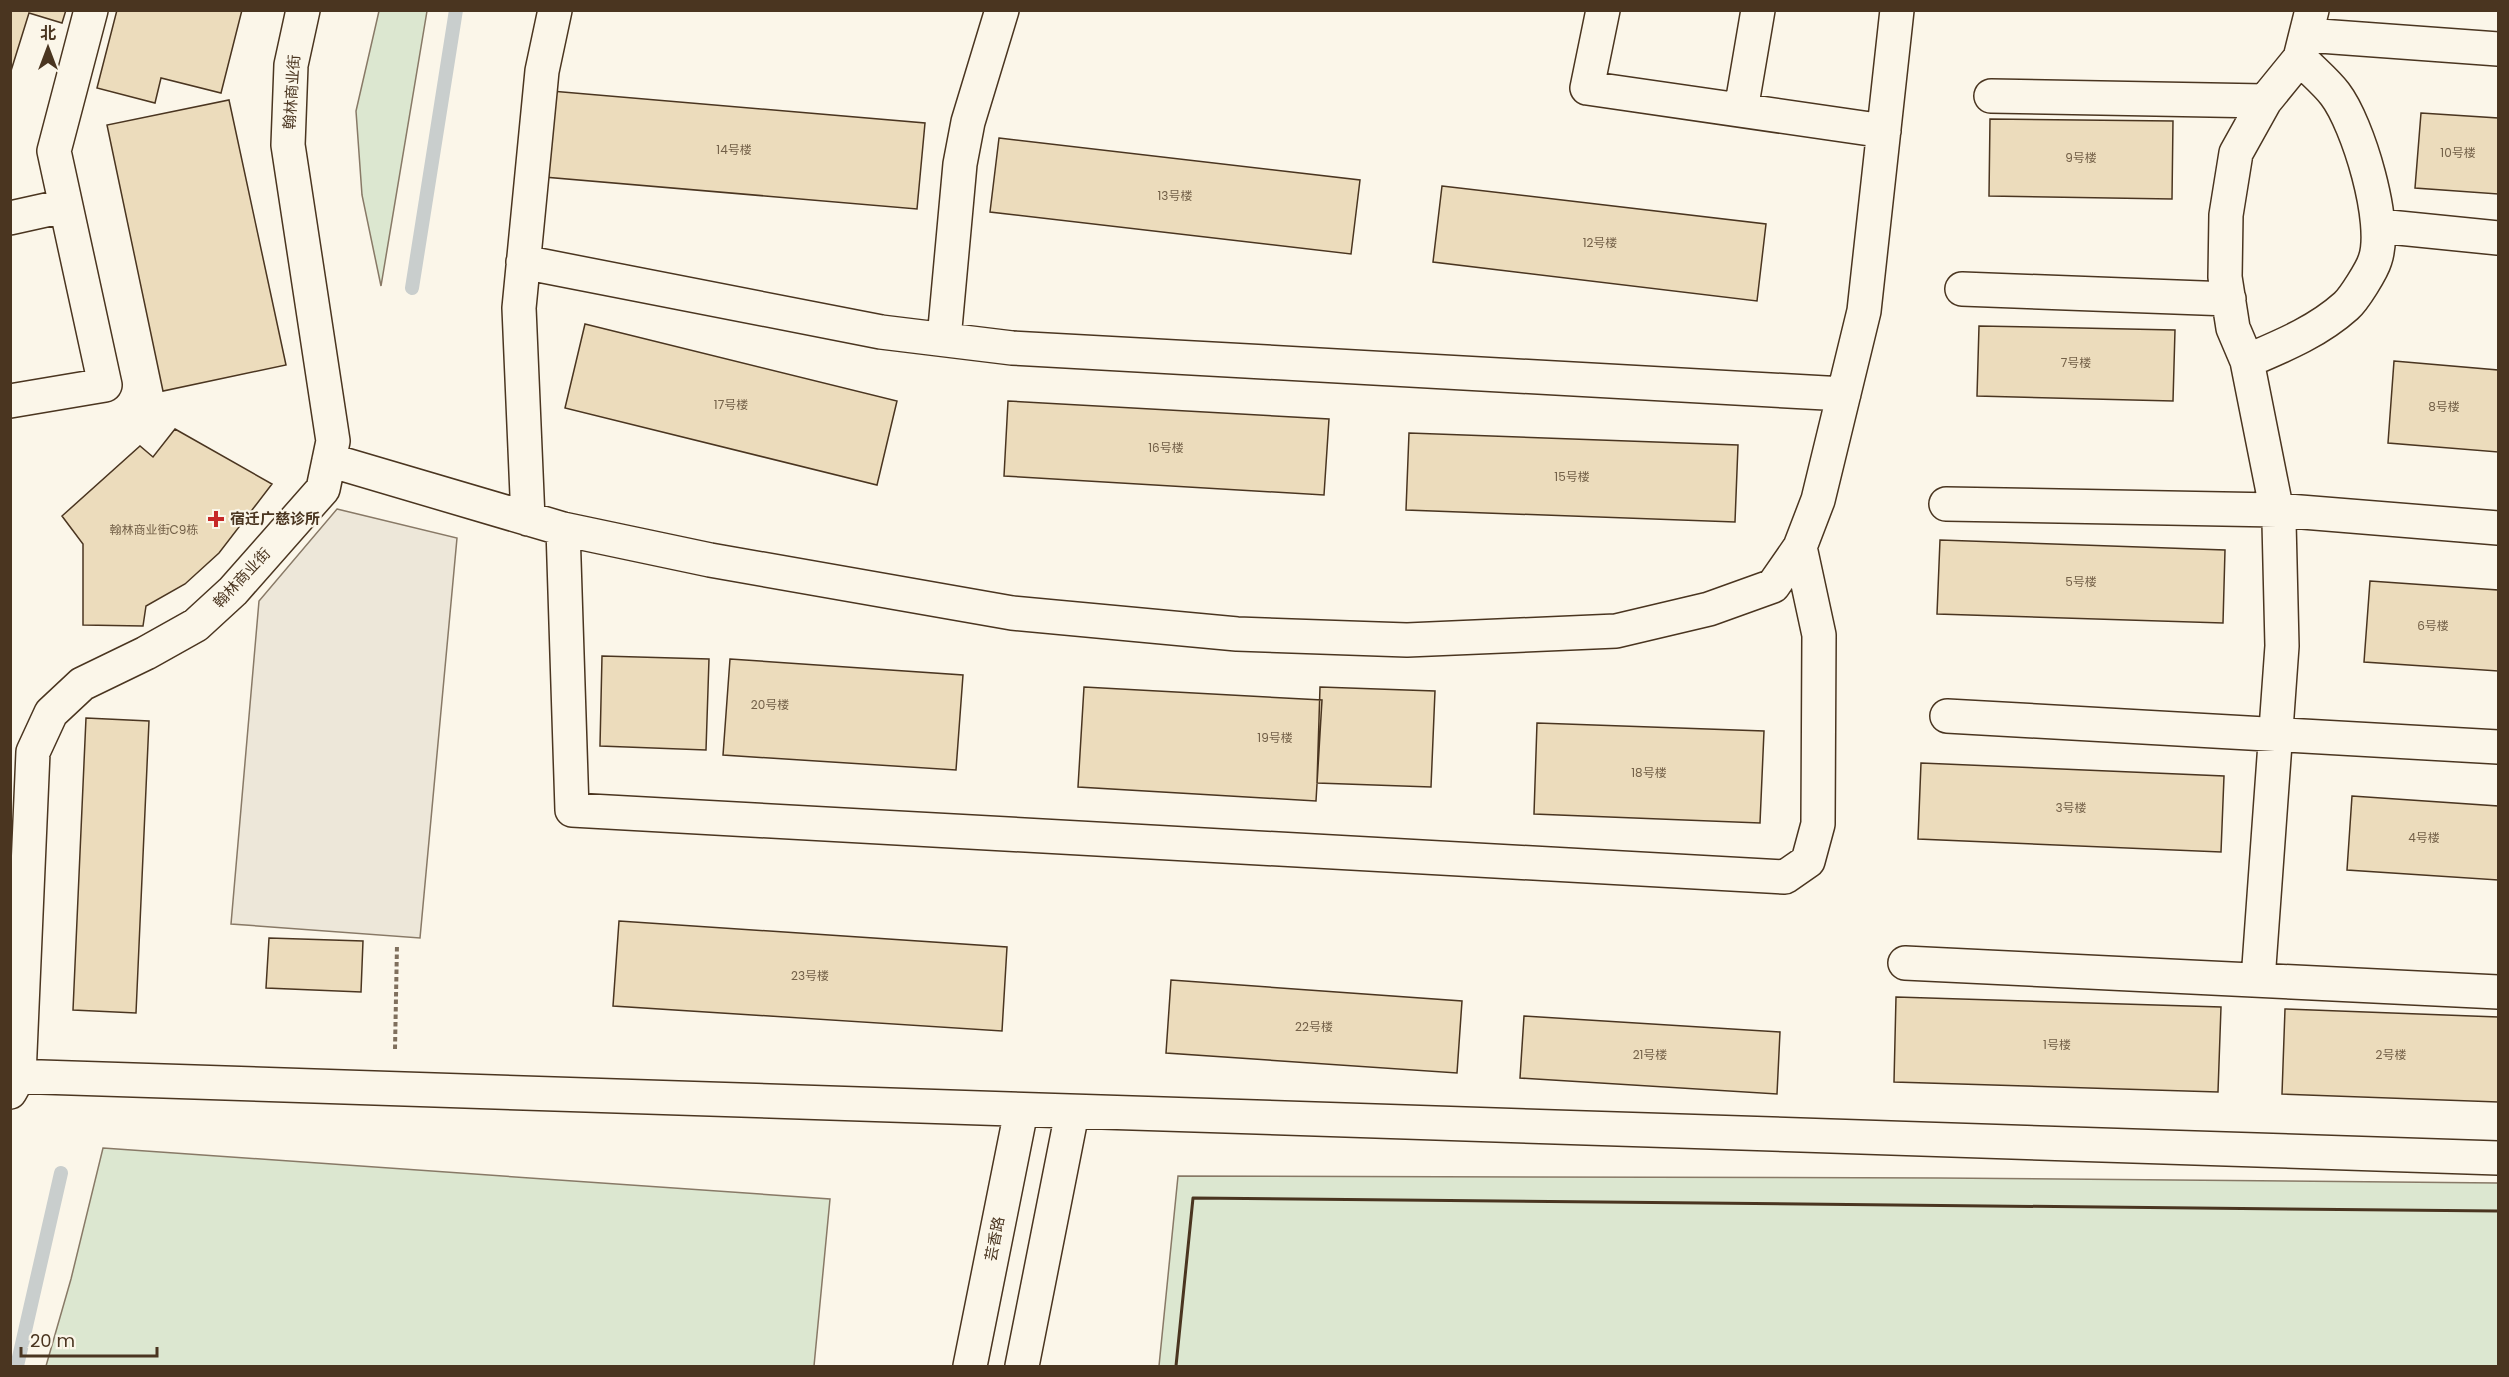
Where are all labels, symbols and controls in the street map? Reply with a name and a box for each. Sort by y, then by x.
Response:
north arrow [18,18,78,78]
text: 北 [40,22,56,45]
street label: 翰林商业街 [278,54,305,130]
house number: 14号楼 [716,141,752,158]
house number: 10号楼 [2440,144,2476,161]
house number: 9号楼 [2065,149,2097,166]
house number: 13号楼 [1158,187,1192,204]
house number: 12号楼 [1583,234,1617,251]
house number: 7号楼 [2061,354,2091,371]
house number: 17号楼 [714,396,748,413]
house number: 8号楼 [2428,398,2460,415]
house number: 16号楼 [1148,439,1184,456]
house number: 15号楼 [1554,468,1590,485]
place label: 宿迁广慈诊所 [230,508,320,529]
marker: 宿迁广慈诊所 [207,510,225,528]
house number: 翰林商业街C9栋 [110,521,198,538]
street label: 翰林商业街 [208,543,275,612]
house number: 5号楼 [2065,573,2097,590]
house number: 6号楼 [2417,617,2449,634]
house number: 20号楼 [751,696,789,713]
house number: 19号楼 [1257,729,1293,746]
house number: 18号楼 [1631,764,1667,781]
house number: 3号楼 [2055,799,2087,816]
house number: 4号楼 [2408,829,2440,846]
house number: 23号楼 [791,967,829,984]
house number: 22号楼 [1295,1018,1333,1035]
house number: 1号楼 [2043,1036,2071,1053]
house number: 21号楼 [1633,1046,1667,1063]
house number: 2号楼 [2376,1046,2406,1063]
street label: 芸香路 [980,1215,1009,1263]
scale bar [21,1320,158,1358]
text: 20 m [30,1328,75,1353]

